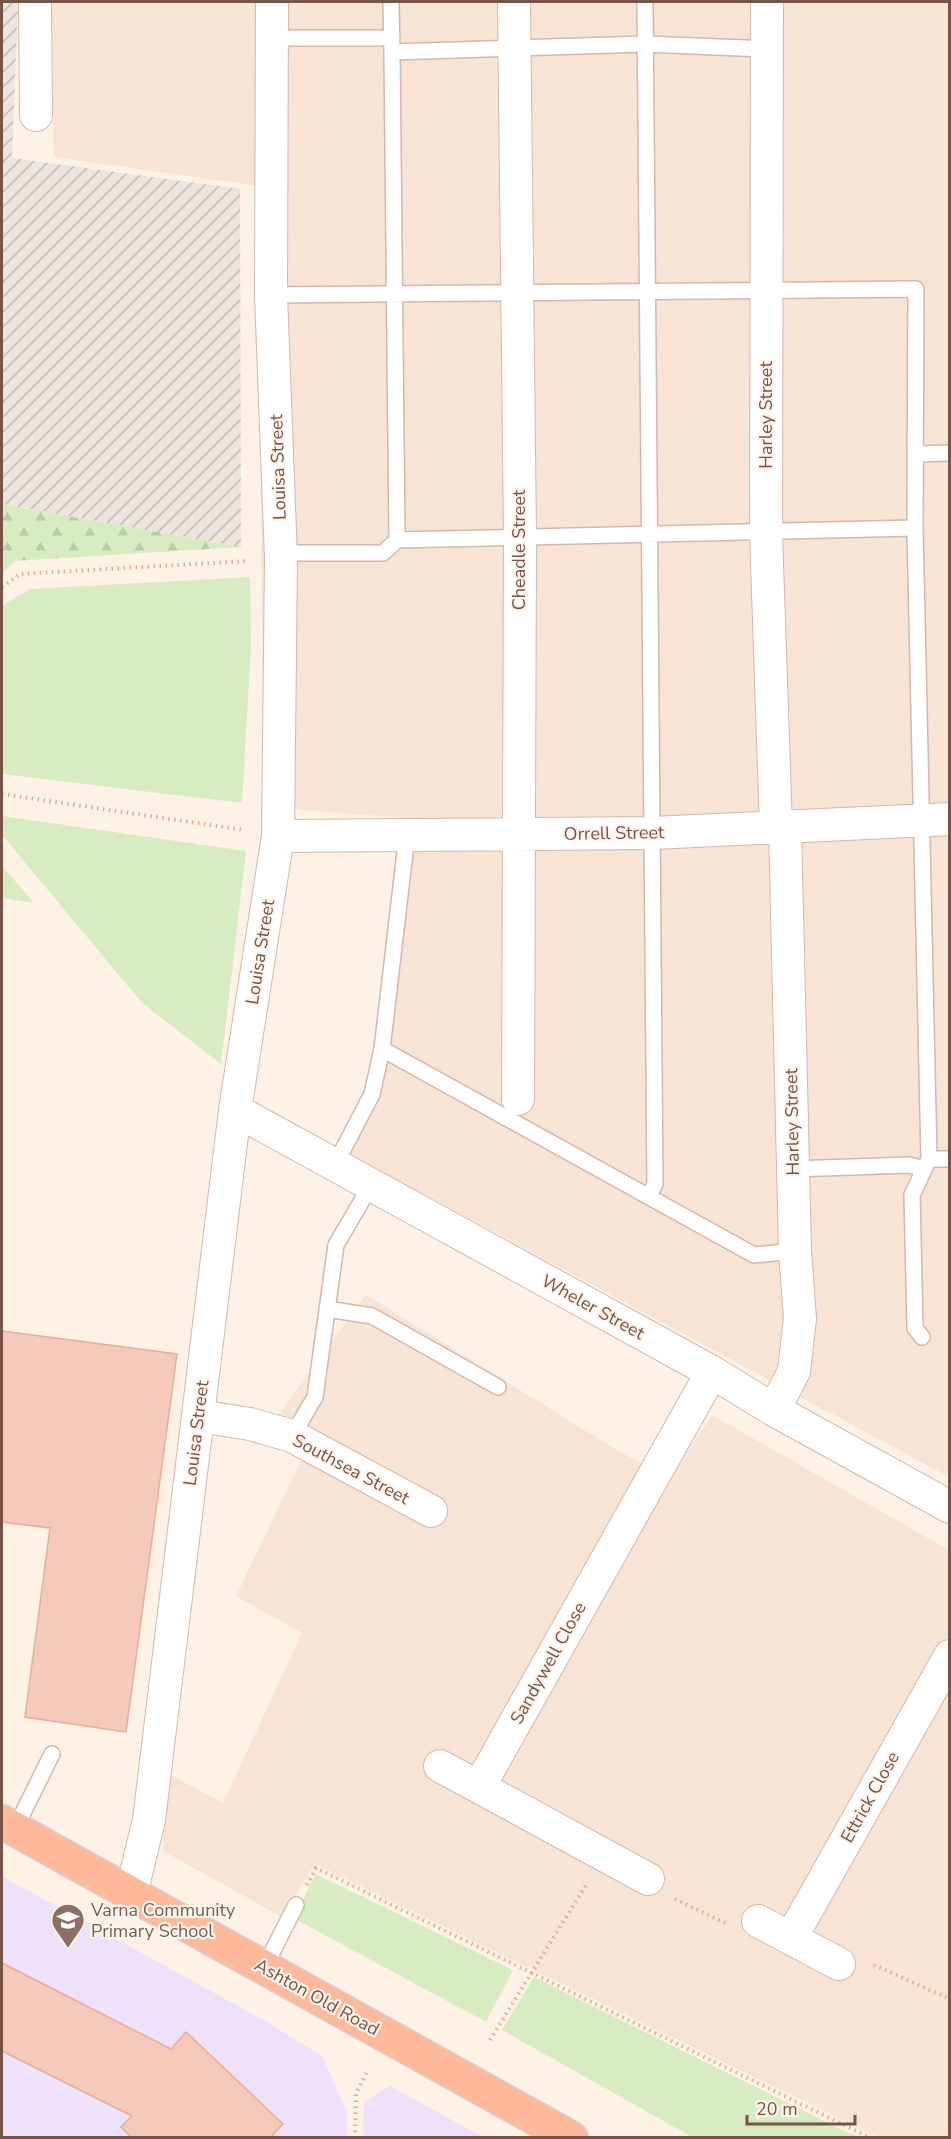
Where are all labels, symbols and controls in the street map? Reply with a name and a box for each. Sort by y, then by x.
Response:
street label: Harley Street [754,361,778,469]
street label: Louisa Street [264,413,292,520]
street label: Cheadle Street [507,489,531,610]
street label: Orrell Street [564,820,665,846]
street label: Louisa Street [240,897,280,1006]
street label: Harley Street [779,1067,805,1176]
street label: Wheler Street [537,1269,650,1346]
street label: Louisa Street [178,1378,214,1487]
street label: Southsea Street [288,1428,414,1510]
street label: Sandywell Close [504,1598,592,1728]
street label: Ettrick Close [835,1747,905,1847]
place label: Varna Community Primary School [90,1898,236,1943]
school or university icon: Varna Community Primary School [50,1902,86,1949]
street label: Ashton Old Road [250,1953,384,2041]
scale bar [747,2088,855,2126]
text: 20 m [756,2097,798,2121]

